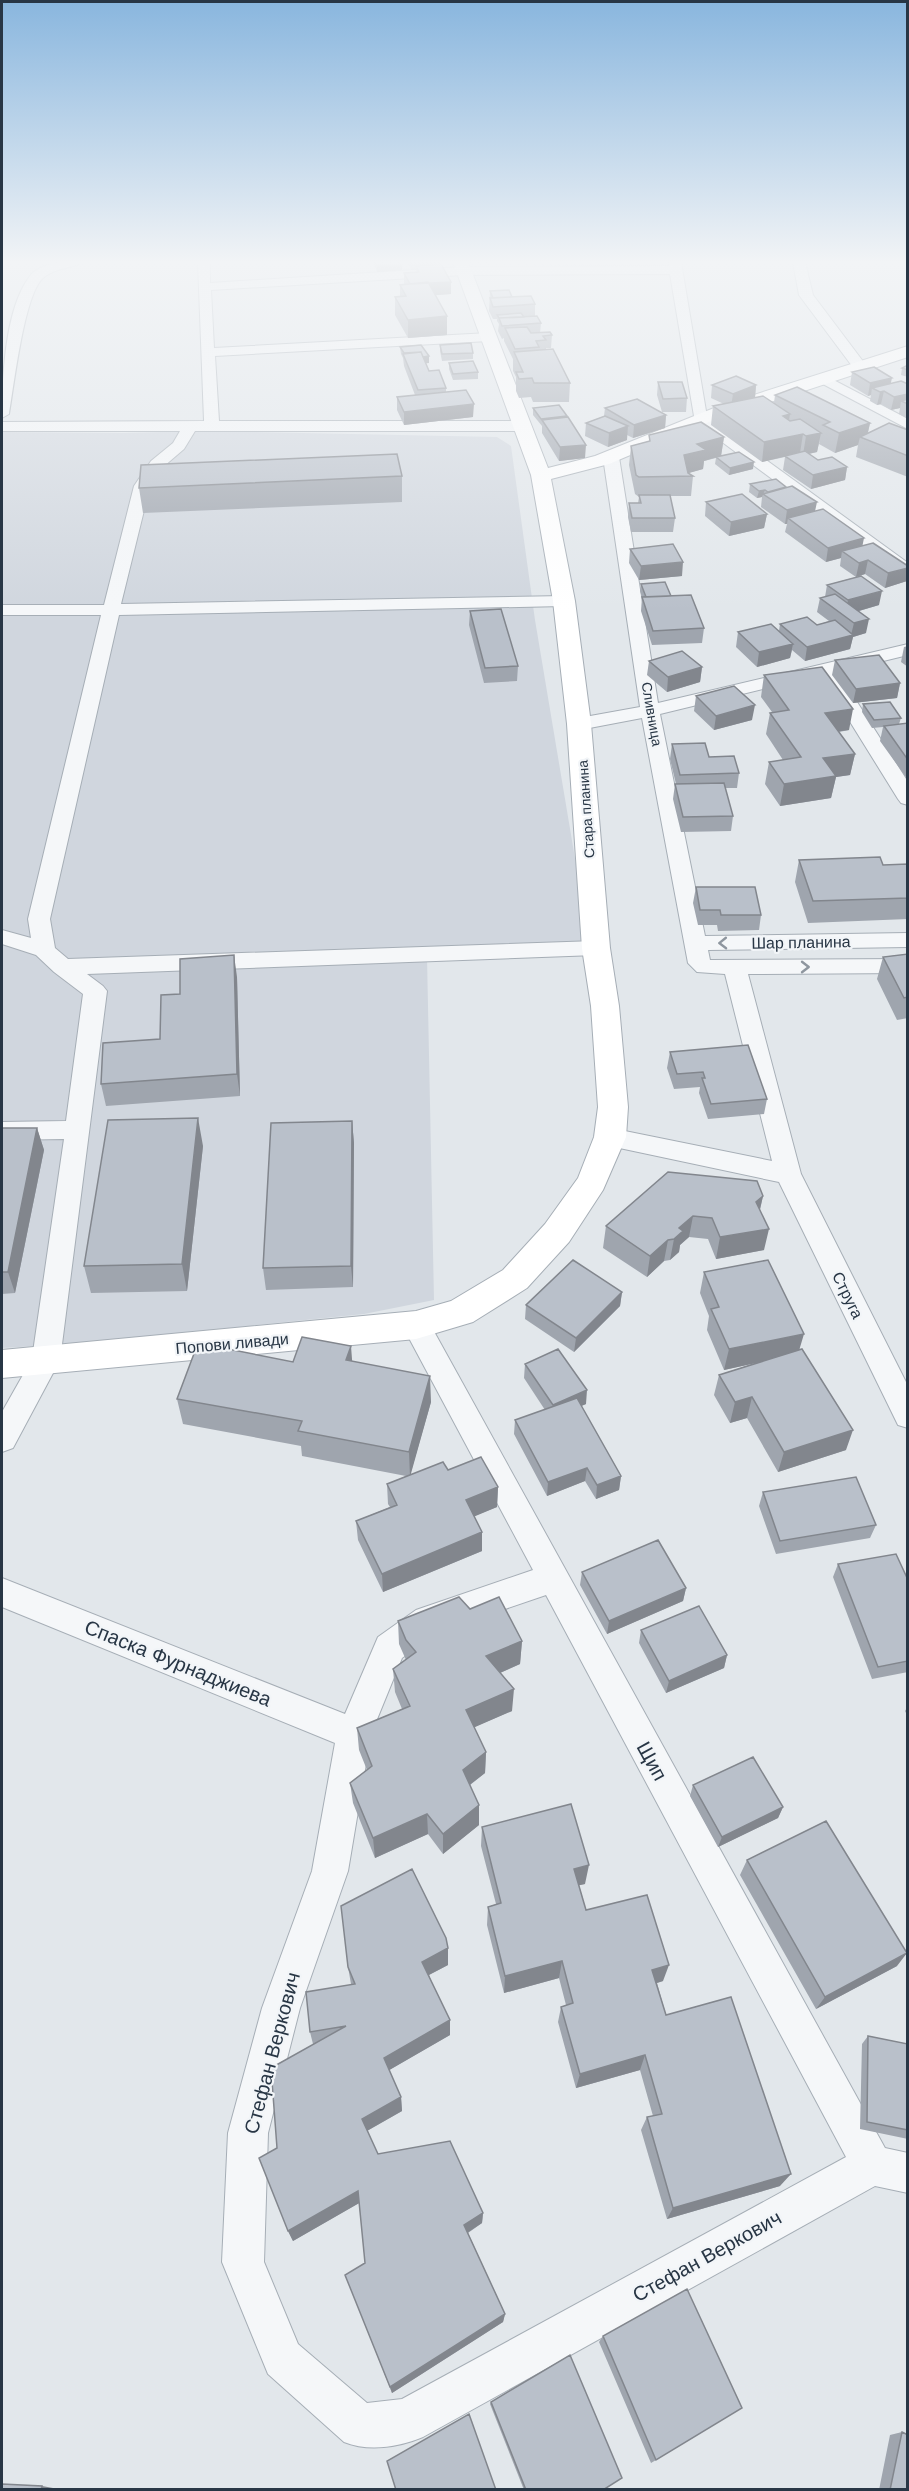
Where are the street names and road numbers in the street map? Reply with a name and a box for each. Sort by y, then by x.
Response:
street label: Сливница [638,681,666,748]
street label: Стара планина [575,759,597,859]
street label: Шар планина [751,933,851,952]
street label: Струга [829,1269,866,1321]
street label: Попови ливади [175,1330,289,1357]
street label: Спаска Фурнаджиева [81,1615,275,1711]
street label: Щип [632,1738,672,1784]
street label: Стефан Веркович [240,1970,304,2136]
street label: Стефан Веркович [629,2206,785,2306]

